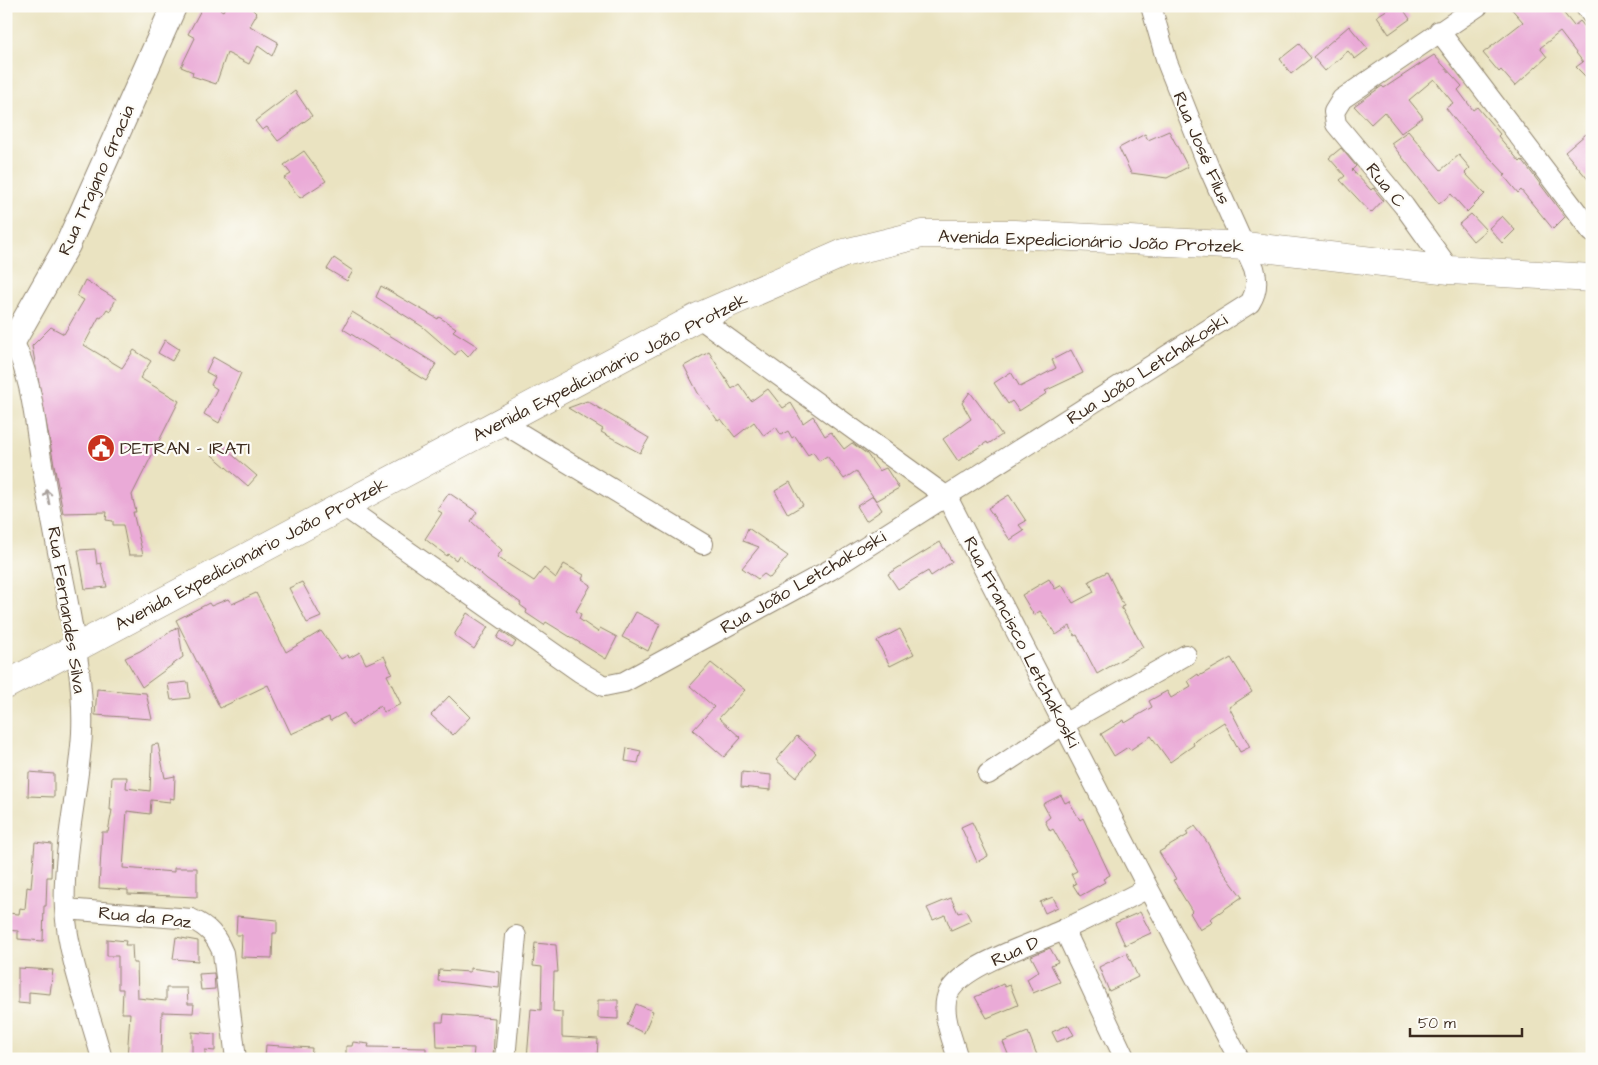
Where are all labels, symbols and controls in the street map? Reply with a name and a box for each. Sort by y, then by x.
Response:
street label: Rua José Filus [1167,88,1237,208]
street label: Rua Trajano Gracia [52,101,141,259]
street label: Rua C [1360,158,1412,213]
street label: Avenida Expedicionário João Protzek [938,224,1244,259]
street label: Avenida Expedicionário João Protzek [468,287,752,448]
street label: Rua João Letchakoski [1062,308,1233,431]
public building icon: DETRAN - IRATI [86,433,116,463]
place label: DETRAN - IRATI [120,436,250,461]
street label: Avenida Expedicionário João Protzek [110,472,392,637]
one-way arrow [42,489,52,505]
street label: Rua Fernandes Silva [41,525,92,695]
street label: Rua João Letchakoski [716,525,891,640]
street label: Rua Francisco Letchakoski [957,532,1086,752]
street label: Rua da Paz [97,900,193,935]
street label: Rua D [987,930,1043,973]
scale bar [1410,1005,1523,1037]
text: 50 m [1418,1013,1456,1034]

